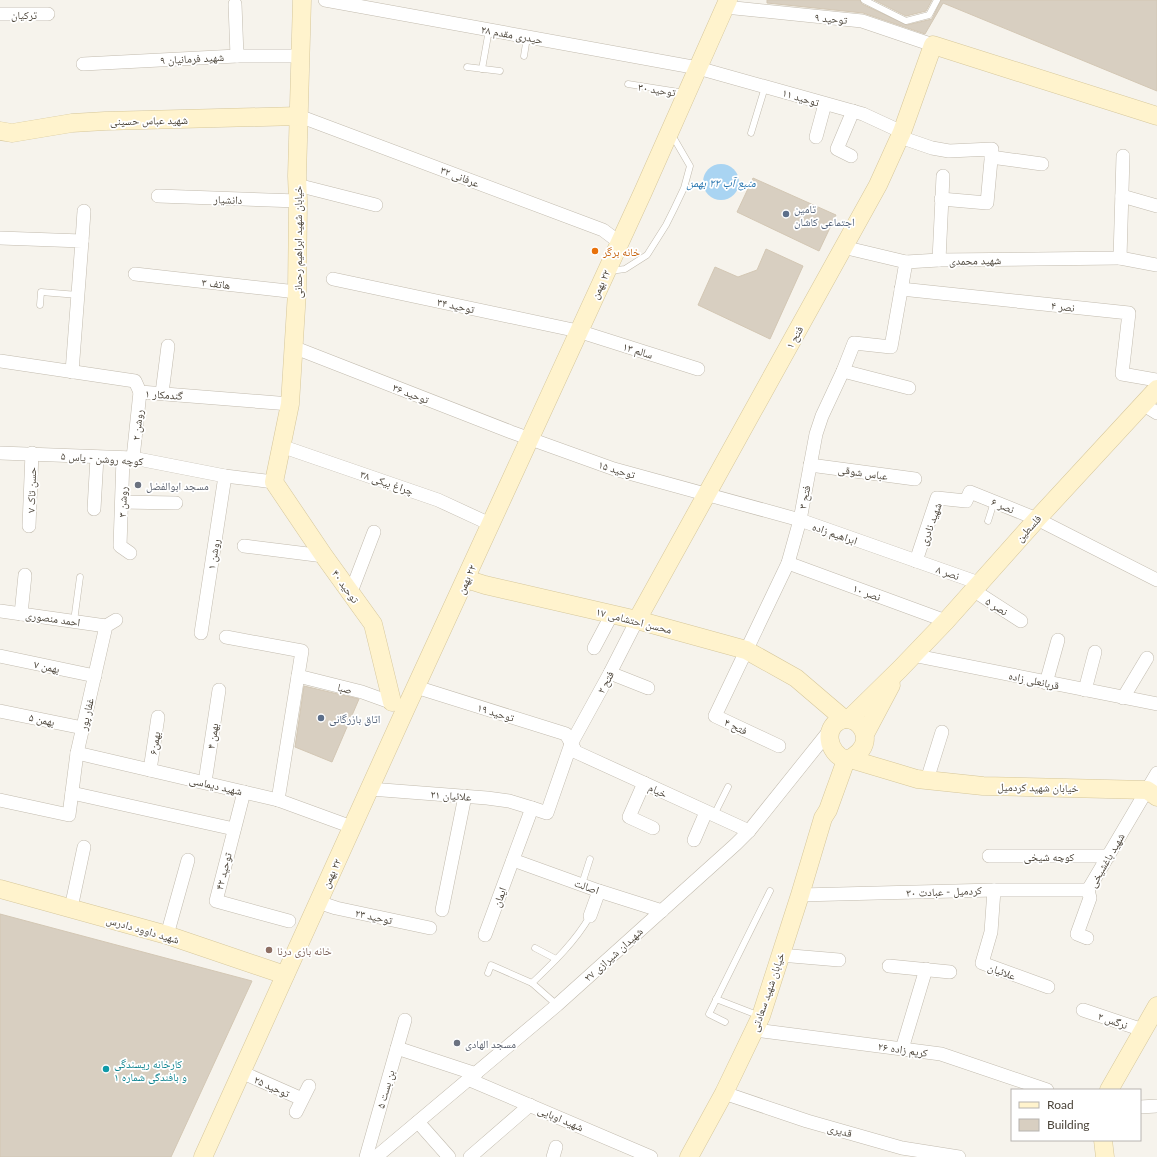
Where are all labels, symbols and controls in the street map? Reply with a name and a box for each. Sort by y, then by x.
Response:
street label: ترکیان [11,8,38,22]
street label: توحید ۹ [814,10,849,26]
street label: حیدری مقدم ۲۸ [480,22,544,47]
street label: شهید فرمانیان ۹ [160,50,224,67]
street label: توحید ۳۰ [637,80,677,99]
street label: توحید ۱۱ [781,86,822,109]
street label: شهید عباس حسینی [110,113,188,128]
street label: عرفانی ۳۲ [438,163,482,190]
water label: منبع آب ۲۲ بهمن [686,175,756,191]
street label: خیابان شهید ابراهیم رحمانی [291,186,306,298]
street label: دانشیار [213,192,243,206]
place label: تامین اجتماعی کاشان [794,202,855,229]
marker: تامین اجتماعی کاشان [781,209,791,219]
place label: خانه برگر [602,245,640,258]
marker: خانه برگر [590,246,600,256]
street label: شهید محمدی [949,253,1001,268]
street label: ٢٢ بهمن [588,267,613,301]
street label: هاتف ۳ [201,275,231,291]
street label: توحید ۳۴ [436,295,477,316]
street label: نصر ۴ [1050,298,1076,314]
street label: فتح ۱ [783,323,806,351]
street label: سالم ۱۳ [621,339,655,363]
street label: توحید ۳۶ [391,380,432,406]
street label: گندمکار ۱ [145,386,184,402]
street label: روشن ۲ [129,409,146,441]
street label: کوچه روشن - یاس ۵ [60,449,144,468]
street label: توحید ۱۵ [597,457,638,481]
street label: عباس شوقی [837,462,889,483]
street label: حسن تاک ۷ [24,467,39,513]
street label: چراغ بیکی ۳۸ [358,467,416,498]
place label: مسجد ابوالفضل [146,479,209,493]
marker: مسجد ابوالفضل [133,480,143,490]
street label: فتح ۳ [796,484,814,510]
street label: روشن ۳ [115,486,130,518]
street label: نصر ۶ [990,495,1016,515]
street label: شهید نادری [916,501,945,548]
street label: فلسطین [1012,512,1045,545]
street label: ابراهیم زاده [810,519,859,549]
street label: روشن ۱ [204,538,223,570]
street label: ٢٢ بهمن [454,562,479,596]
street label: نصر ۸ [935,562,961,582]
street label: توحید ۴۰ [329,567,363,606]
street label: نصر ۱۰ [851,581,883,603]
street label: نصر ۵ [983,594,1011,618]
street label: محسن احتشامی ۱۷ [594,604,673,637]
street label: احمد منصوری [25,608,81,629]
street label: بهمن ۷ [33,657,61,676]
street label: فتح ۲ [594,668,617,696]
street label: قربانعلی زاده [1007,668,1061,693]
street label: صبا [336,680,354,697]
street label: غفار پور [76,696,97,733]
street label: توحید ۱۹ [476,700,517,724]
street label: بهمن ۵ [28,710,56,729]
place label: اتاق بازرگانی [329,712,380,726]
marker: اتاق بازرگانی [316,713,326,723]
street label: فتح ۴ [722,715,750,738]
street label: بهمن ۴ [204,722,221,750]
street label: بهمن۶ [146,731,163,756]
street label: شهید دیماسی [188,773,244,798]
street label: خیام [646,780,669,801]
street label: خیابان شهید کردمیل [997,780,1079,795]
street label: علائیان ۲۱ [430,787,472,804]
street label: شهید باغشیخی [1085,830,1128,890]
street label: توحید ۴۲ [212,850,234,891]
street label: کوچه شیخی [1024,850,1075,864]
street label: ٢٢ بهمن [319,856,344,890]
street label: اصالت [573,876,601,896]
street label: کردمیل - عبادت ۳۰ [906,883,983,900]
street label: ایمان [489,885,509,909]
street label: توحید ۲۳ [354,906,395,927]
street label: شهید داوود دادرس [105,912,181,947]
street label: شهیدان شیرازی ۲۷ [581,924,646,984]
place label: خانه بازی درنا [277,944,332,958]
marker: خانه بازی درنا [264,945,274,955]
street label: خیابان شهید سعادتی [747,951,788,1034]
street label: علائیان [986,960,1018,983]
street label: نرگس ۲ [1096,1009,1130,1032]
place label: مسجد الهادی [465,1037,516,1051]
marker: مسجد الهادی [452,1038,462,1048]
street label: کریم زاده ۲۶ [877,1039,929,1061]
place label: کارخانه ریسندگی و بافندگی شماره ۱ [114,1057,187,1084]
marker: کارخانه ریسندگی و بافندگی شماره ۱ [101,1064,111,1074]
street label: بن بست ۵ [373,1068,398,1110]
street label: توحید ۲۵ [252,1072,293,1100]
legend [1011,1089,1141,1141]
text: Road [1047,1097,1074,1112]
street label: شهید اوبایی [536,1103,586,1134]
text: Building [1047,1117,1090,1132]
street label: قدیری [826,1121,854,1141]

